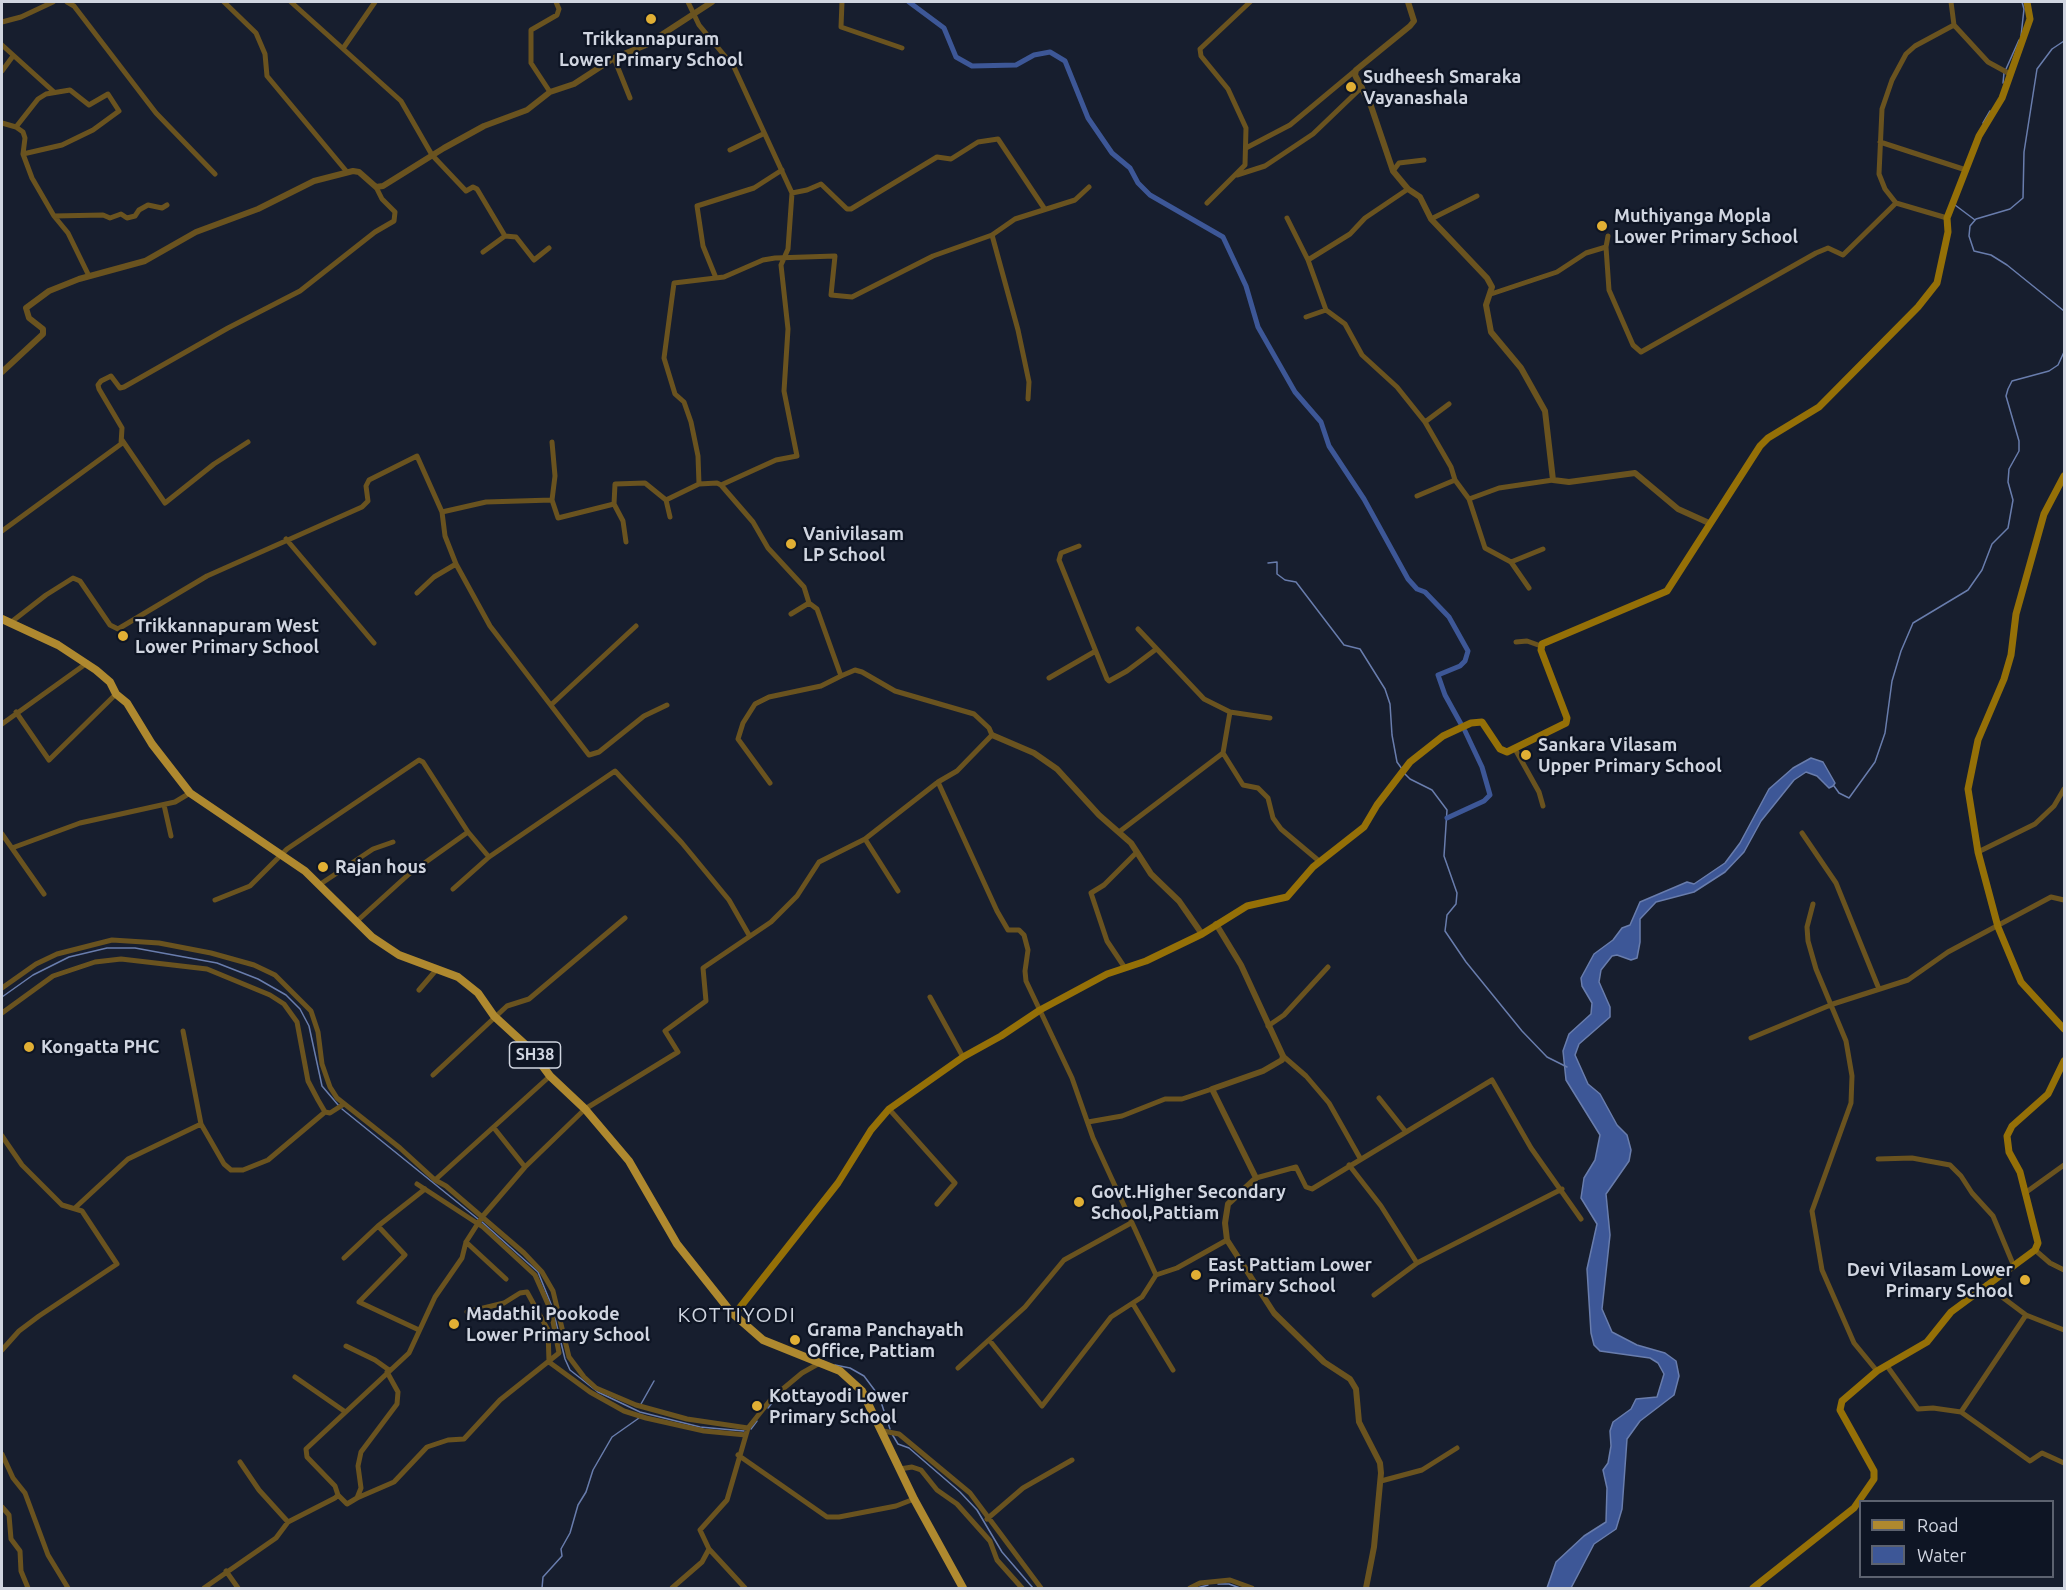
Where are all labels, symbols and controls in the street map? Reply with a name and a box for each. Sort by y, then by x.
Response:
marker: Trikkannapuram Lower Primary School [644,12,658,26]
place label: Trikkannapuram Lower Primary School [559,28,743,70]
place label: Sudheesh Smaraka Vayanashala [1363,66,1521,109]
marker: Sudheesh Smaraka Vayanashala [1344,80,1358,94]
place label: Muthiyanga Mopla Lower Primary School [1614,205,1798,248]
marker: Muthiyanga Mopla Lower Primary School [1595,219,1609,233]
place label: Vanivilasam LP School [803,523,904,566]
marker: Vanivilasam LP School [784,537,798,551]
place label: Trikkannapuram West Lower Primary School [135,615,319,658]
marker: Trikkannapuram West Lower Primary School [116,629,130,643]
place label: Sankara Vilasam Upper Primary School [1538,734,1722,777]
marker: Sankara Vilasam Upper Primary School [1519,748,1533,762]
place label: Rajan hous [335,856,426,878]
marker: Rajan hous [316,860,330,874]
place label: Kongatta PHC [41,1036,159,1058]
marker: Kongatta PHC [22,1040,36,1054]
road number: SH38 [510,1042,560,1068]
place label: Govt.Higher Secondary School,Pattiam [1091,1181,1286,1224]
marker: Govt.Higher Secondary School,Pattiam [1072,1195,1086,1209]
place label: East Pattiam Lower Primary School [1208,1254,1372,1296]
place label: Devi Vilasam Lower Primary School [1847,1259,2013,1302]
marker: East Pattiam Lower Primary School [1189,1268,1203,1282]
marker: Devi Vilasam Lower Primary School [2018,1273,2032,1287]
district label: KOTTIYODI [678,1302,796,1328]
place label: Madathil Pookode Lower Primary School [466,1303,650,1346]
marker: Madathil Pookode Lower Primary School [447,1317,461,1331]
place label: Grama Panchayath Office, Pattiam [807,1319,964,1362]
marker: Grama Panchayath Office, Pattiam [788,1333,802,1347]
place label: Kottayodi Lower Primary School [769,1385,909,1428]
marker: Kottayodi Lower Primary School [750,1399,764,1413]
legend [1859,1500,2054,1578]
text: Road [1917,1515,1959,1535]
text: Water [1917,1545,1966,1565]

